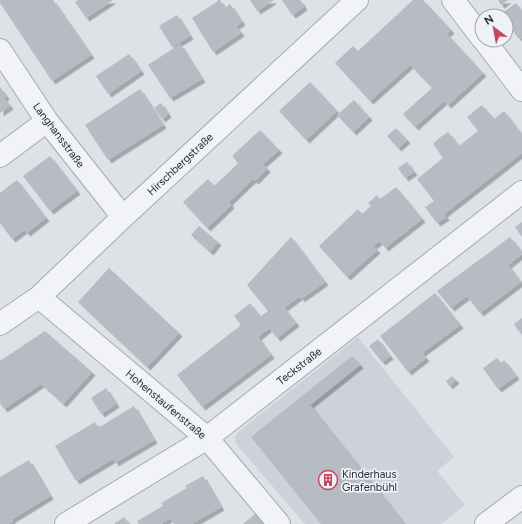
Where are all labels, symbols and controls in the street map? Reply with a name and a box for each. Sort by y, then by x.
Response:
north arrow [474,8,514,48]
text: N [482,12,496,28]
street label: Langhansstraße [30,100,87,170]
street label: Hirschbergstraße [145,131,216,198]
street label: Teckstraße [274,345,324,388]
street label: Hohenstaufenstraße [123,367,209,442]
place label: Kinderhaus Grafenbühl [342,468,397,494]
building icon: Kinderhaus Grafenbühl [317,469,339,491]

